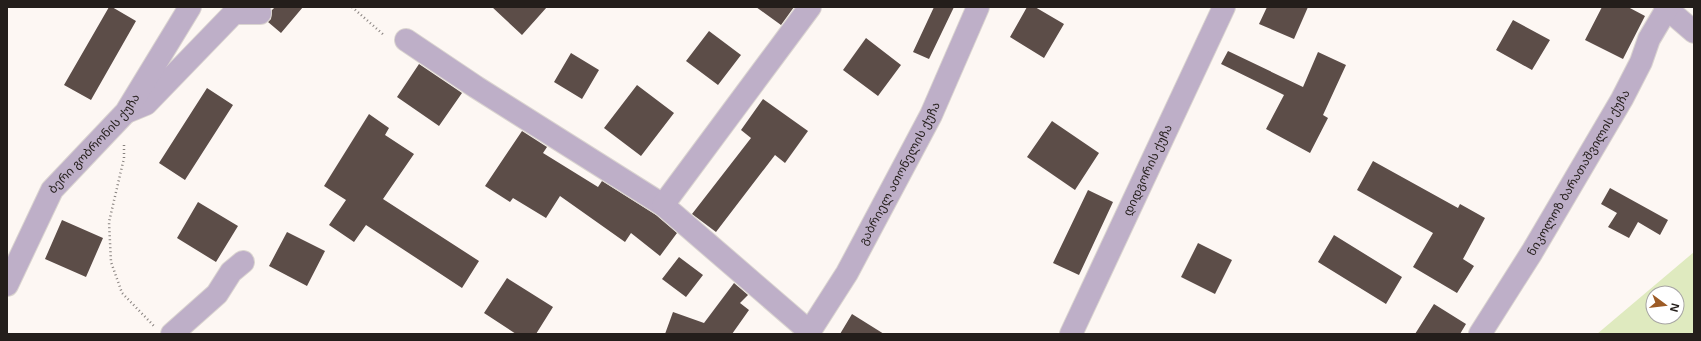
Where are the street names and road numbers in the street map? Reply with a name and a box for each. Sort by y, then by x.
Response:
street label: ნიკოლოზ ბარათაშვილის ქუჩა [1523,86,1633,259]
street label: ბერი გობრონის ქუჩა [44,90,143,197]
street label: გაბრიელ ათონელის ქუჩა [854,99,944,248]
street label: დიდგორის ქუჩა [1119,121,1176,218]

